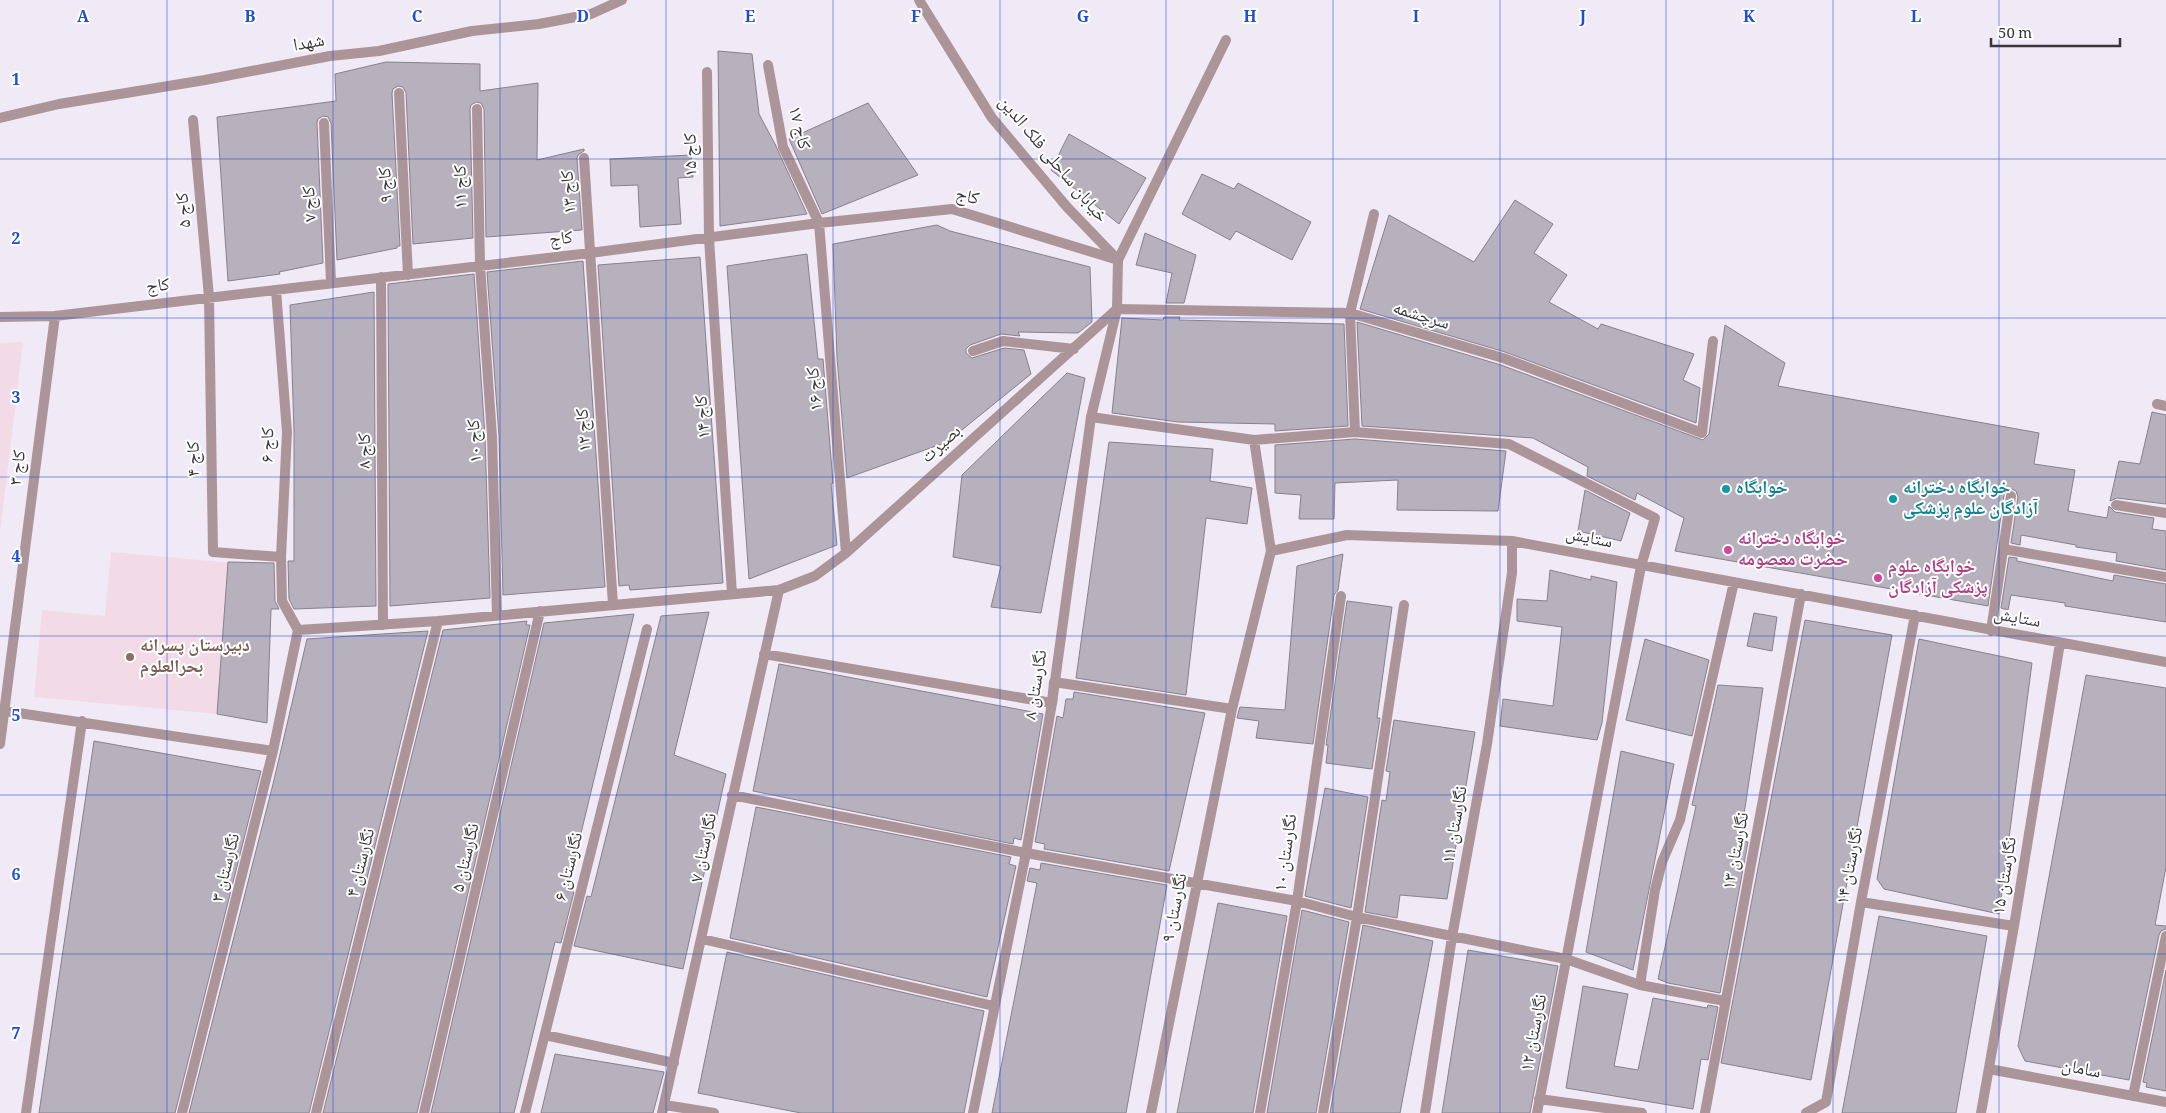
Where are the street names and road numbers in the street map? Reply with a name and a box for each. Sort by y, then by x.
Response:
street label: شهدا [291,26,327,62]
street label: خیابان ساحلی فلک الدین [990,90,1114,230]
street label: کاج ۱۷ [778,103,818,153]
street label: کاج ۱۵ [677,132,707,177]
street label: کاج ۱۱ [447,164,477,209]
street label: کاج ۹ [371,166,403,204]
street label: کاج ۱۳ [553,169,586,215]
street label: کاج [952,181,982,215]
street label: کاج ۷ [295,185,327,223]
street label: کاج ۵ [168,190,201,229]
street label: کاج [548,224,575,256]
street label: کاج [145,271,172,303]
street label: سرچشمه [1389,294,1453,340]
street label: کاج ۱۶ [799,365,833,412]
street label: کاج ۱۴ [687,394,720,440]
street label: کاج ۱۲ [568,407,601,453]
street label: کاج ۱۰ [460,418,492,464]
street label: بصیرت [915,418,969,472]
street label: کاج ۶ [254,426,284,463]
street label: کاج ۸ [351,433,381,469]
street label: کاج ۴ [180,440,210,477]
street label: کاج ۳ [2,448,36,487]
street label: ستایش [1563,520,1615,558]
street label: ستایش [1991,600,2043,638]
street label: نگارستان ۸ [1017,648,1057,722]
street label: نگارستان ۱۱ [1434,784,1478,866]
street label: نگارستان ۷ [683,810,727,885]
street label: نگارستان ۱۳ [1715,810,1759,892]
street label: نگارستان ۱۰ [1267,812,1307,894]
street label: نگارستان ۵ [444,820,490,896]
street label: نگارستان ۴ [339,825,385,901]
street label: نگارستان ۱۴ [1829,825,1873,907]
street label: نگارستان ۶ [547,829,593,905]
street label: نگارستان ۳ [204,830,250,906]
street label: نگارستان ۱۵ [1985,835,2027,917]
street label: نگارستان ۹ [1155,871,1197,945]
street label: نگارستان ۱۲ [1513,992,1557,1074]
street label: سامان [2059,1051,2103,1089]

